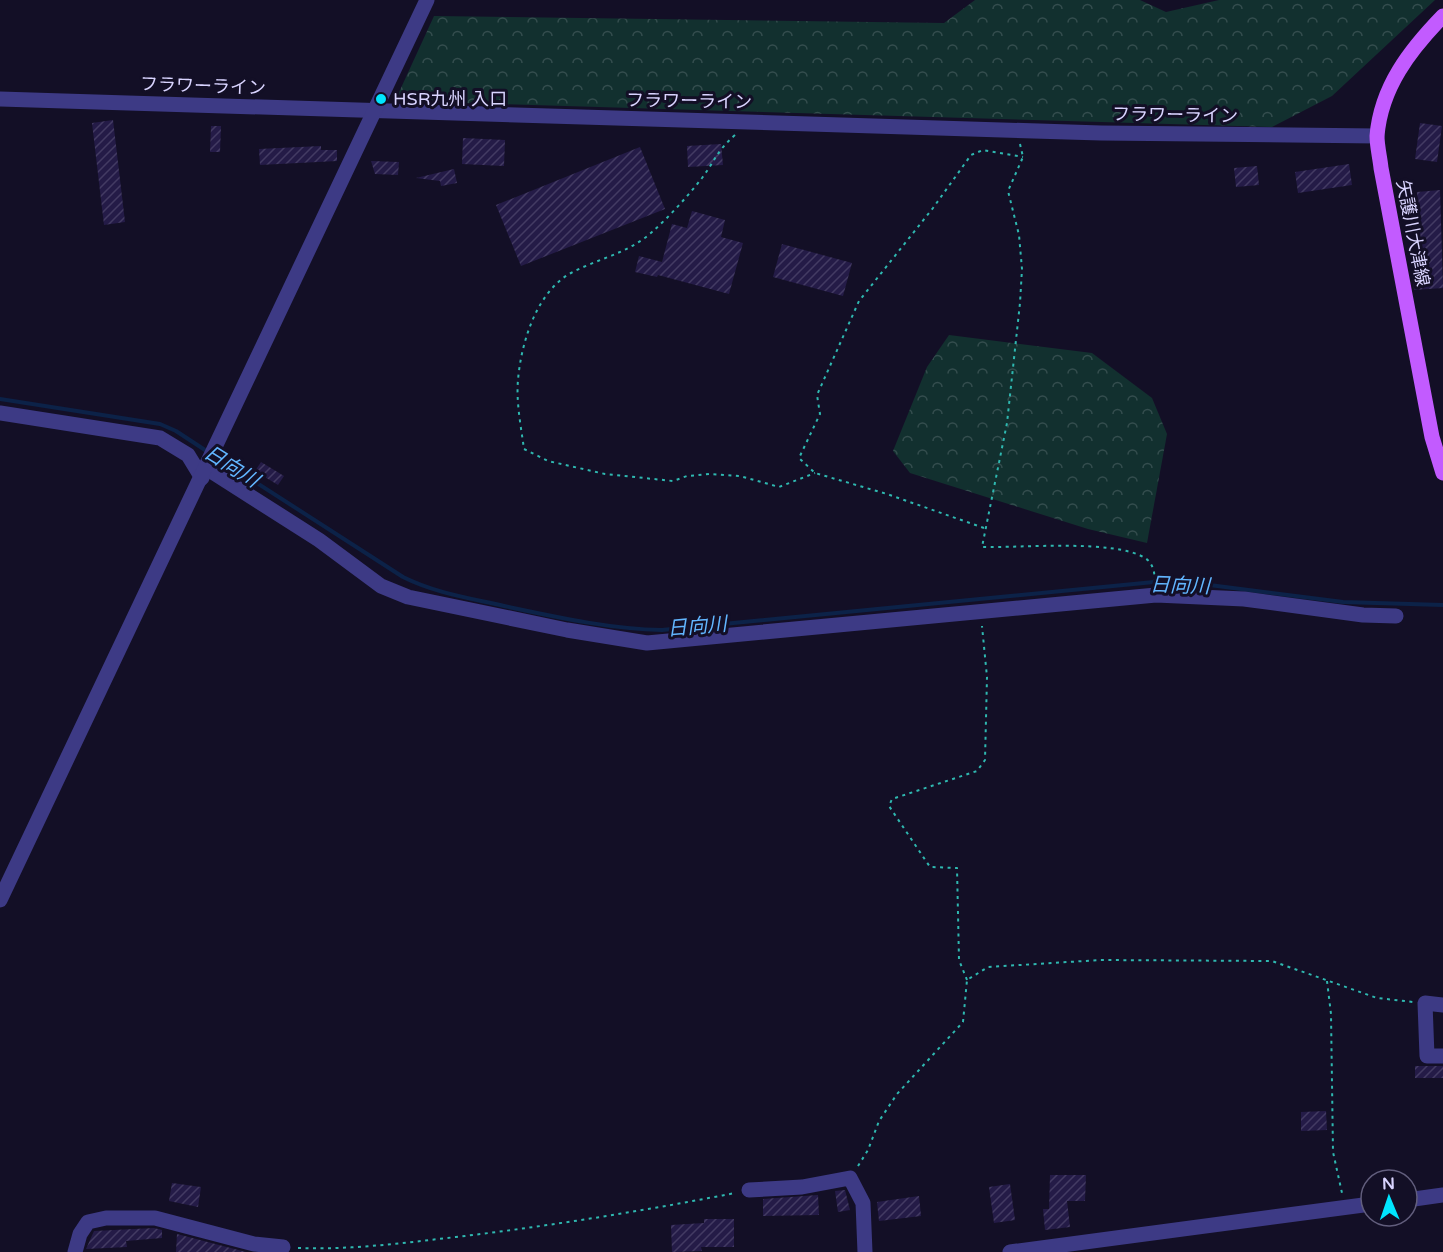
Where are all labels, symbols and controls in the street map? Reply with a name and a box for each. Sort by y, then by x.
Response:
street label: フラワーライン [140,73,266,99]
place label: HSR九州 入口 [393,88,507,110]
street label: フラワーライン [626,89,752,113]
marker: HSR九州 入口 [374,92,388,106]
street label: フラワーライン [1112,103,1238,127]
street label: 矢護川大津線 [1392,178,1434,288]
water label: 日向川 [200,441,265,494]
water label: 日向川 [1150,573,1212,599]
water label: 日向川 [666,612,730,642]
north arrow [1359,1168,1419,1228]
text: N [1382,1174,1395,1194]

